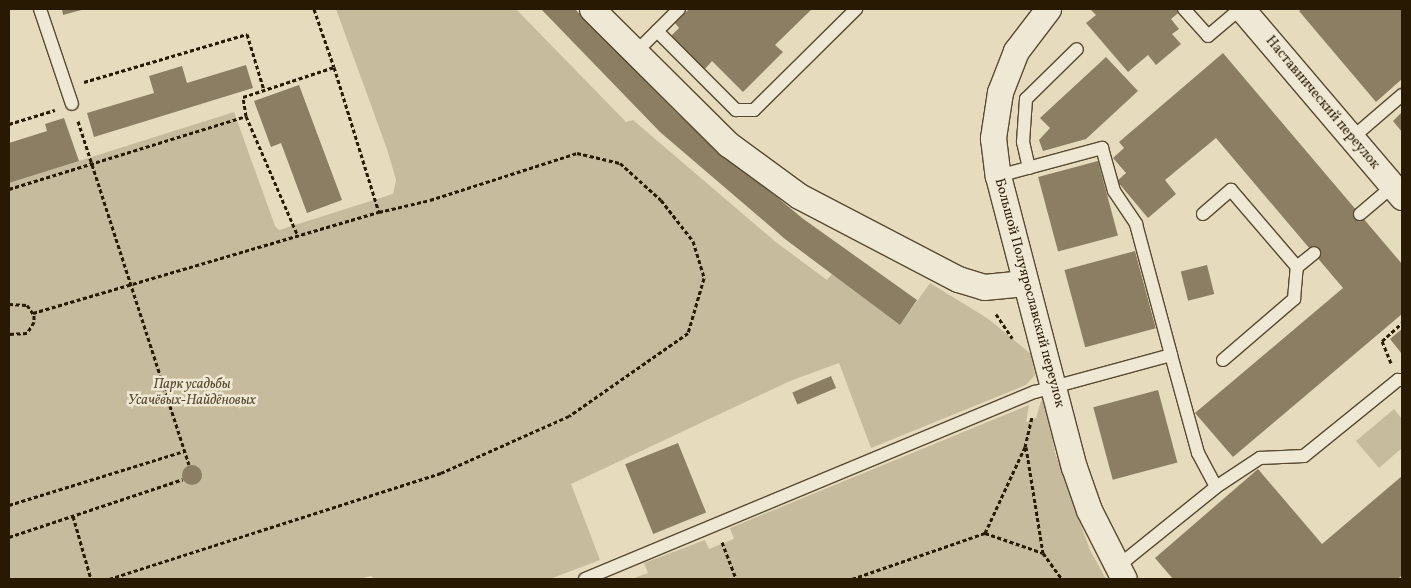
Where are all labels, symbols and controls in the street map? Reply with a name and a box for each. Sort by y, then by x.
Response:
street label: Наставнический переулок [1261,33,1383,173]
street label: Большой Полуярославский переулок [990,176,1068,410]
park label: Парк усадьбы Усачёвых-Найдёновых [128,377,256,410]

